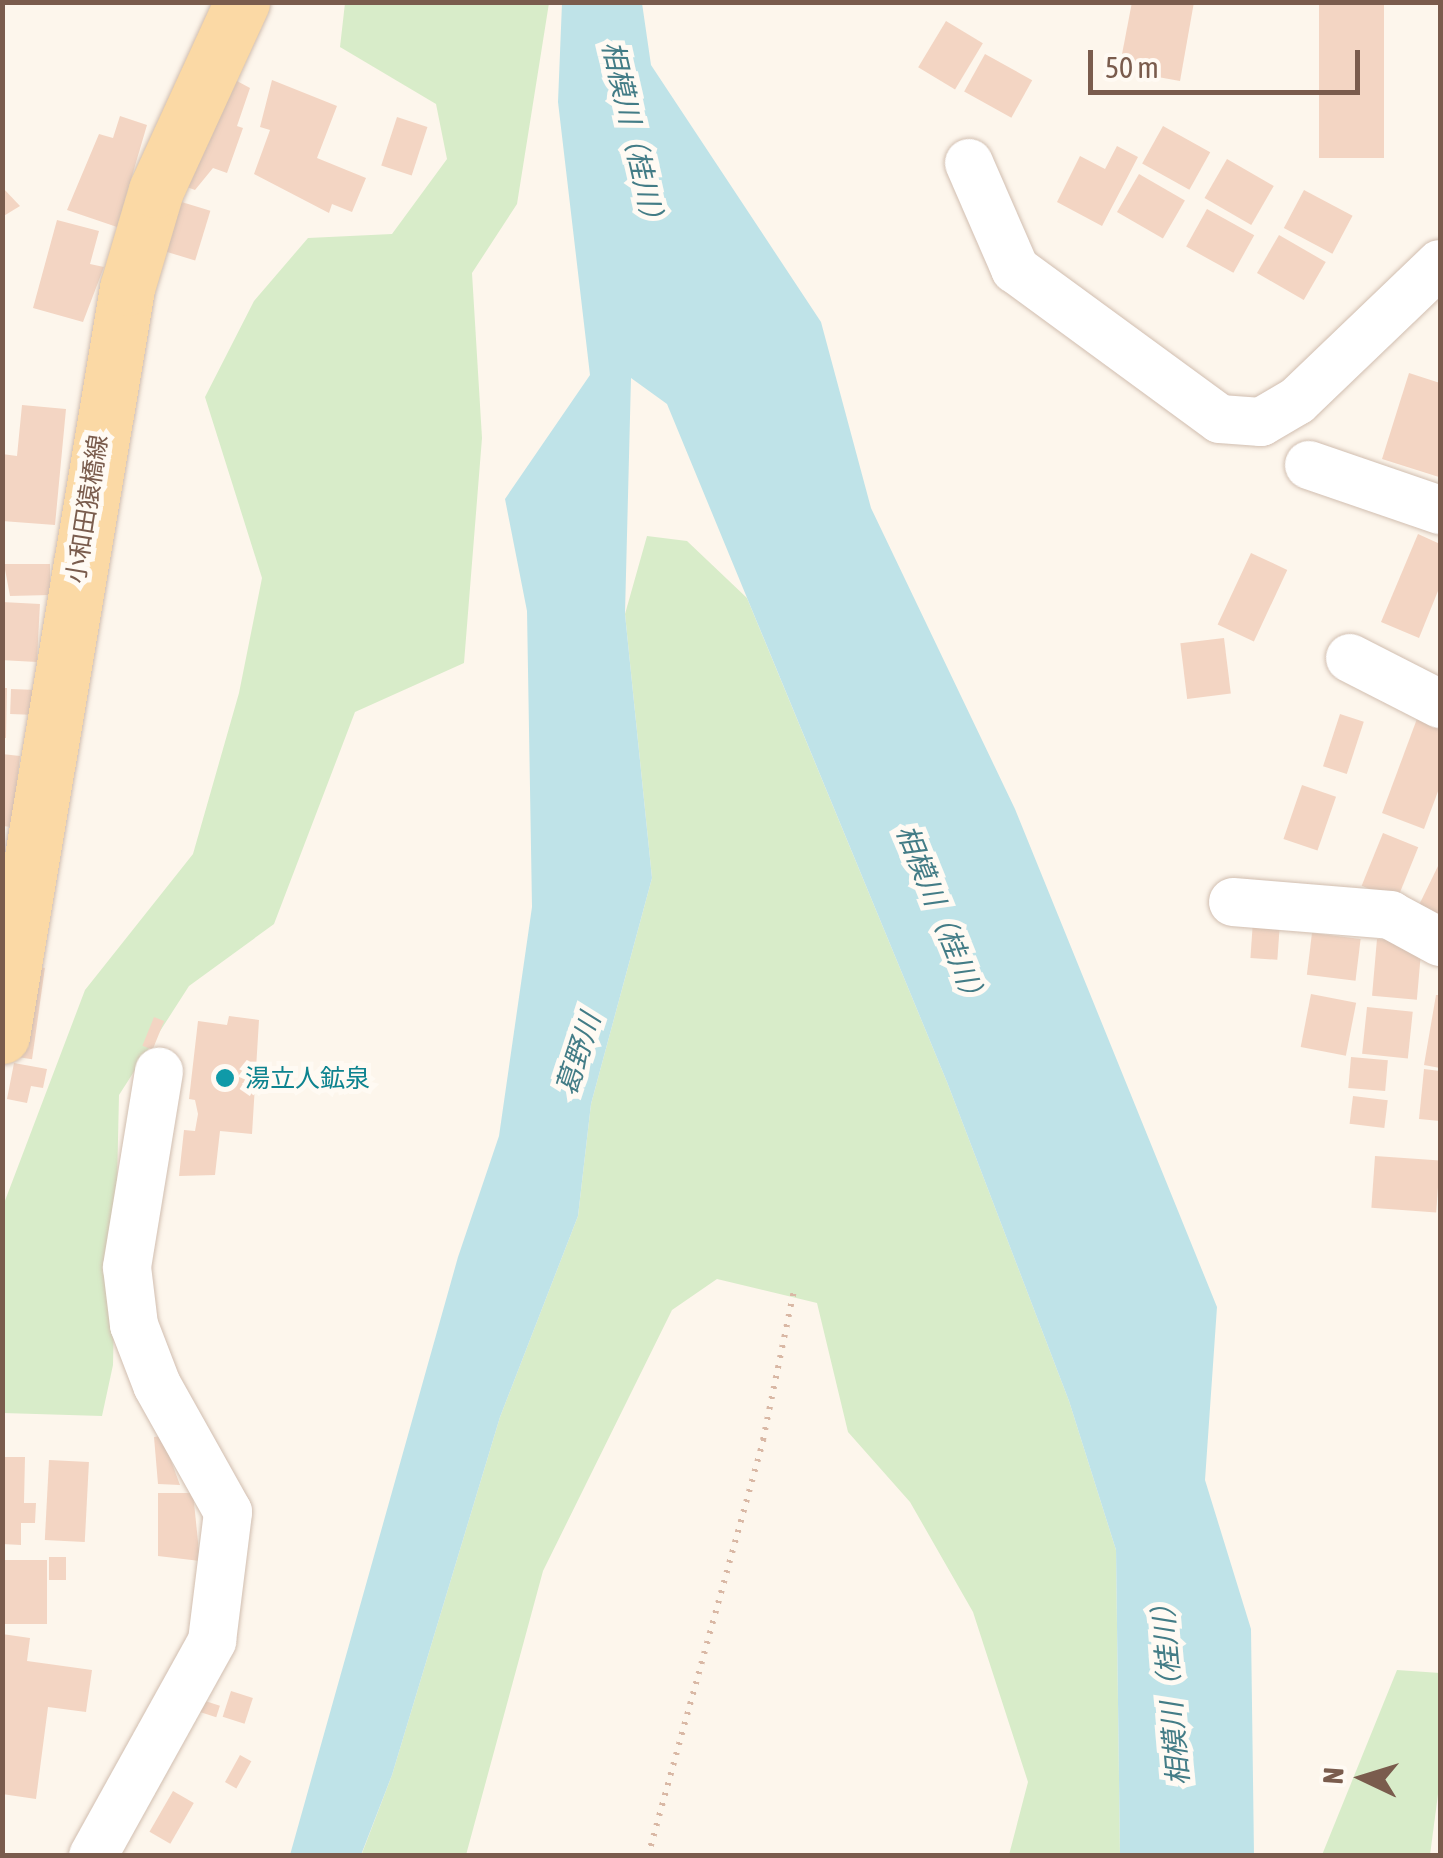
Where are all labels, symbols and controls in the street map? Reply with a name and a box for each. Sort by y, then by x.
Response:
scale bar [1093,30,1366,92]
water label: 相模川（桂川） [596,38,672,236]
text: 50 m [1105,50,1159,84]
street label: 小和田猿橋線 [60,433,114,585]
water label: 相模川（桂川） [890,820,994,1014]
water label: 葛野川 [549,1009,607,1099]
place label: 湯立人鉱泉 [245,1063,370,1093]
marker: 湯立人鉱泉 [214,1067,236,1089]
water label: 相模川（桂川） [1145,1589,1195,1787]
north arrow [1313,1728,1413,1828]
text: N [1317,1767,1350,1785]

